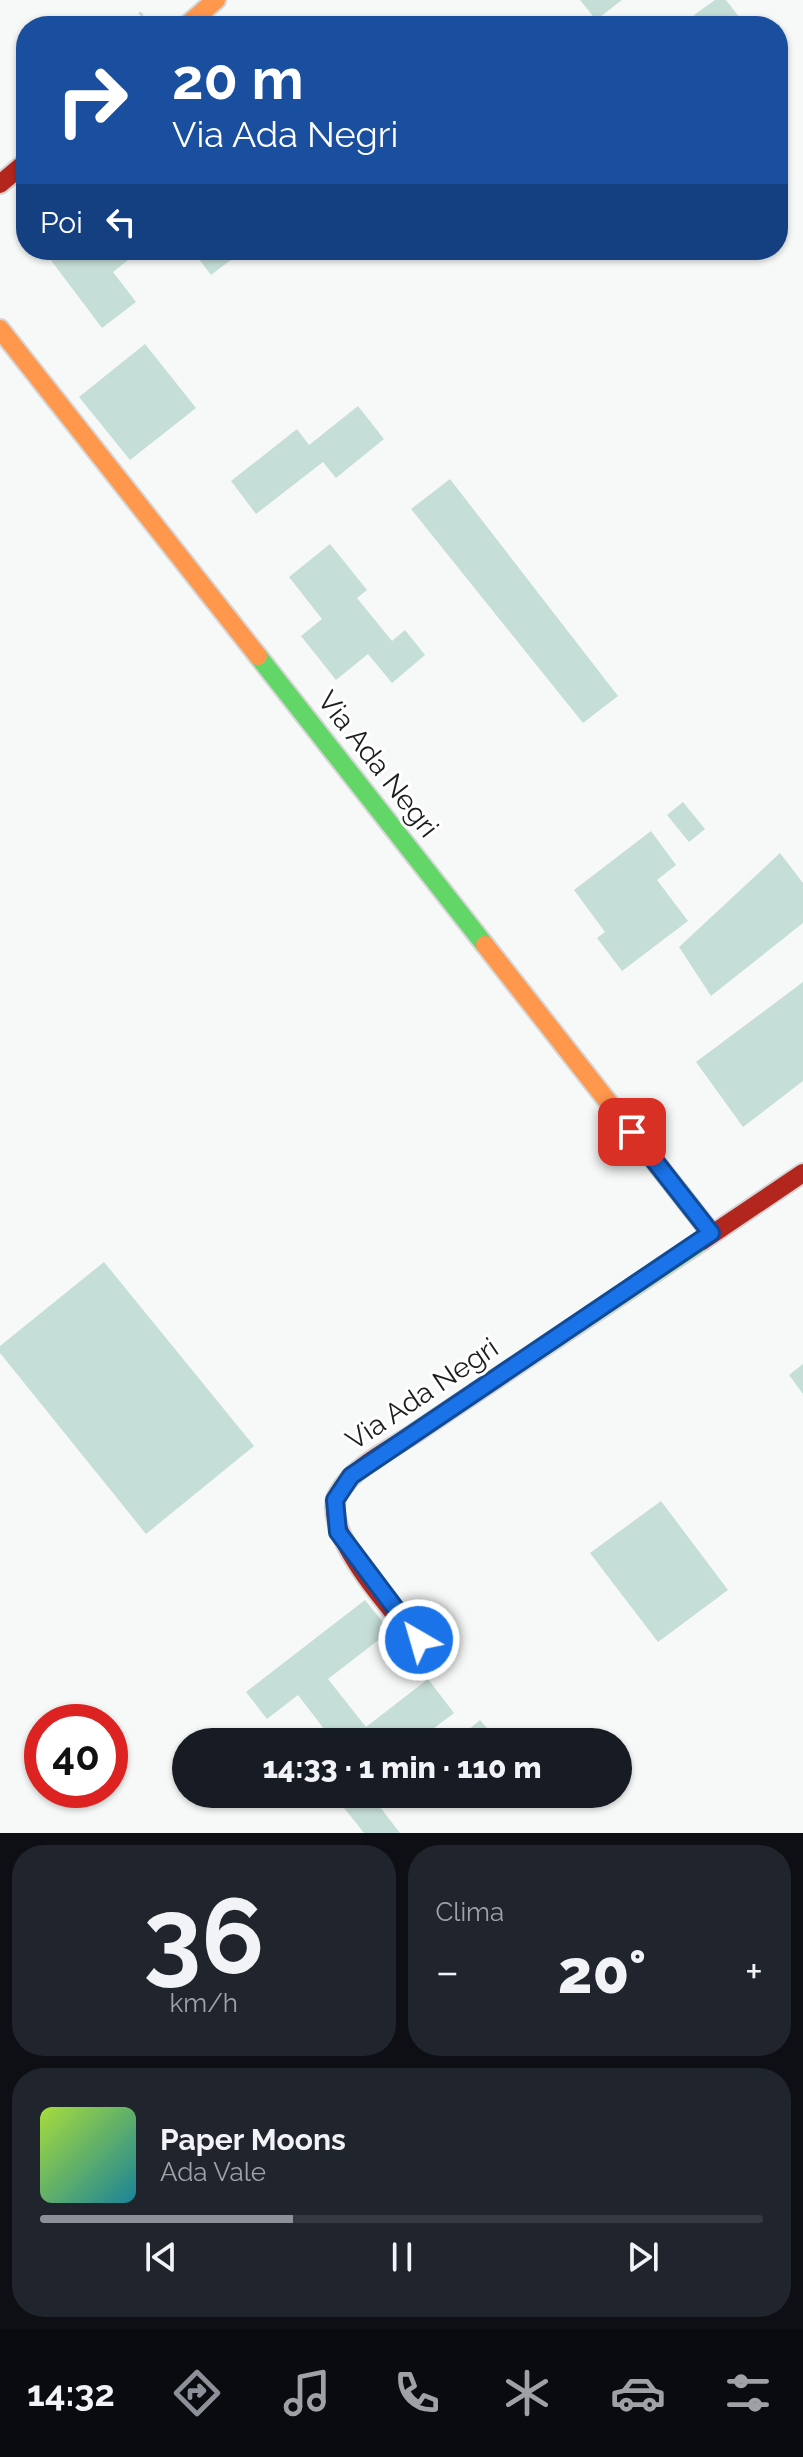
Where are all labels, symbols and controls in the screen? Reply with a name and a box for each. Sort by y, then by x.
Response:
text: 20 m [172,46,304,112]
icon: right [40,48,144,152]
text: Via Ada Negri [172,113,398,155]
icon: left [99,200,143,244]
text: Poi [40,205,83,240]
street label: Via Ada Negri [311,684,445,844]
pin [598,1098,666,1166]
icon: arrive [610,1110,654,1154]
street label: Via Ada Negri [340,1331,504,1457]
position arrow [377,1598,461,1682]
speed limit sign: 40 [24,1704,128,1808]
text: 14:33 · 1 min · 110 m [262,1750,542,1785]
text: 36 [143,1875,264,1997]
text: Clima [436,1897,504,1927]
text: 20° [558,1937,646,2007]
text: − [436,1946,459,1997]
text: + [745,1946,763,1997]
text: km/h [169,1988,238,2018]
text: Paper Moons [160,2122,346,2157]
text: Ada Vale [160,2157,266,2187]
icon: previous [139,2235,183,2279]
icon: pause [380,2235,424,2279]
icon: next [621,2235,665,2279]
icon: directions [169,2365,225,2421]
icon: music [279,2365,335,2421]
icon: phone [389,2365,445,2421]
icon: climate [499,2365,555,2421]
icon: car [610,2365,666,2421]
icon: filters [720,2365,776,2421]
text: 14:32 [27,2372,115,2414]

